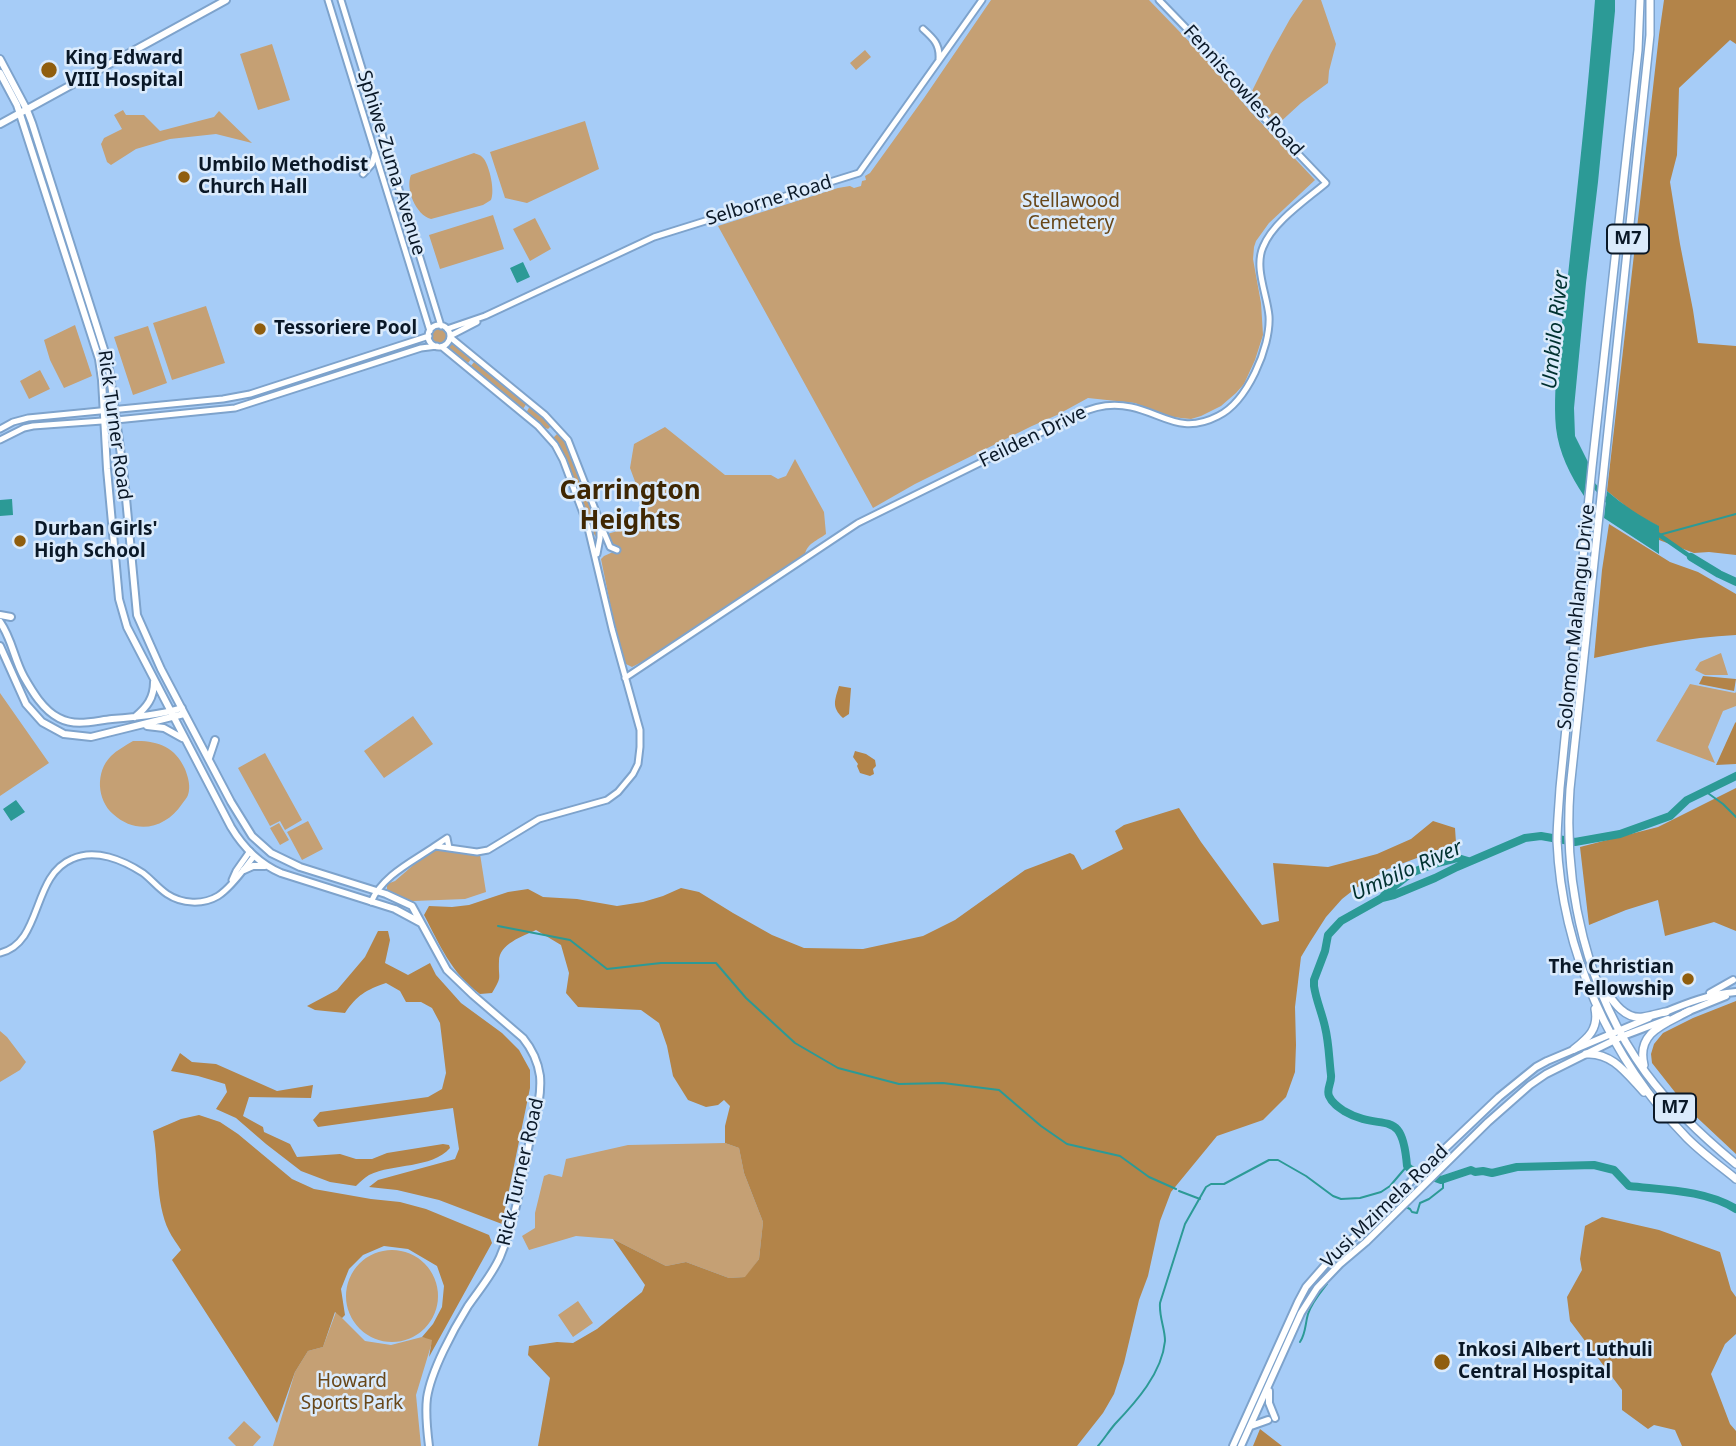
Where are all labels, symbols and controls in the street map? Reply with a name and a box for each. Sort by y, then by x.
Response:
street label: Fenniscowles Road [1178,21,1308,161]
place label: King Edward VIII Hospital [65,48,183,92]
marker: King Edward VIII Hospital [39,60,59,80]
street label: Sphiwe Zuma Avenue [352,68,430,258]
place label: Umbilo Methodist Church Hall [198,155,368,199]
marker: Umbilo Methodist Church Hall [176,169,192,185]
street label: Selborne Road [703,171,835,231]
park label: Stellawood Cemetery [1022,191,1120,235]
road number: M7 [1607,225,1649,254]
water label: Umbilo River [1537,270,1575,390]
place label: Tessoriere Pool [274,318,417,340]
marker: Tessoriere Pool [252,321,268,337]
street label: Rick Turner Road [92,349,136,501]
street label: Feilden Drive [976,401,1090,473]
district label: Carrington Heights [559,476,701,538]
street label: Solomon Mahlangu Drive [1554,503,1600,731]
place label: Durban Girls' High School [34,519,158,563]
marker: Durban Girls' High School [12,533,28,549]
water label: Umbilo River [1348,835,1466,907]
place label: The Christian Fellowship [1548,957,1674,1001]
marker: The Christian Fellowship [1680,971,1696,987]
road number: M7 [1654,1093,1696,1122]
street label: Rick Turner Road [493,1096,549,1248]
street label: Vusi Mzimela Road [1317,1141,1453,1273]
place label: Inkosi Albert Luthuli Central Hospital [1458,1340,1653,1384]
marker: Inkosi Albert Luthuli Central Hospital [1432,1352,1452,1372]
park label: Howard Sports Park [301,1371,403,1415]

